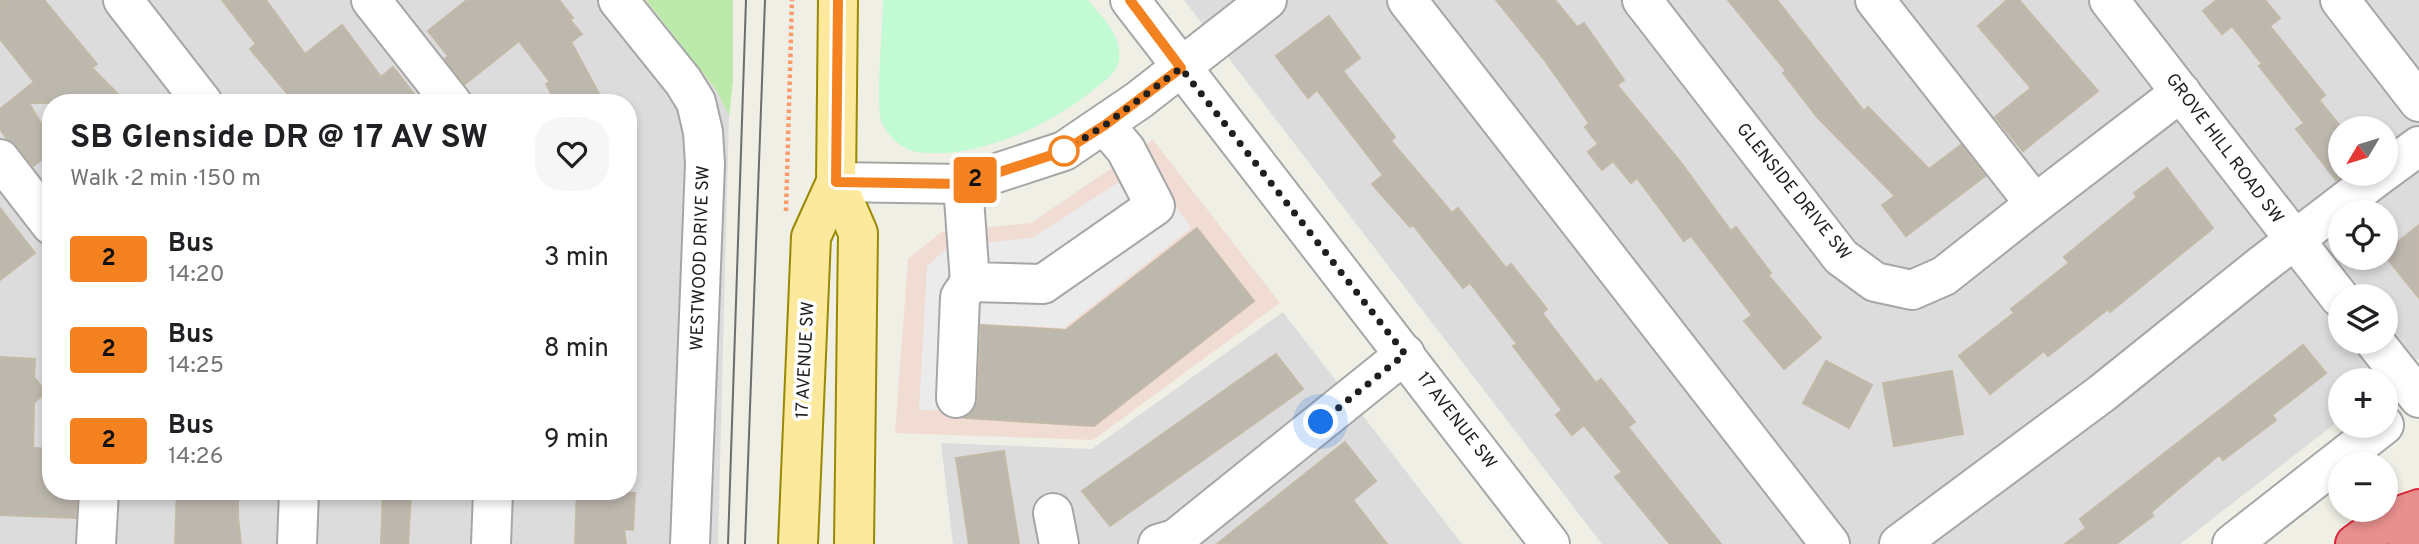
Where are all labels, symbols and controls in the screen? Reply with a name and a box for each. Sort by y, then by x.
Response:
street label: GROVE HILL ROAD SW [2160,69,2288,229]
north arrow [2328,116,2398,186]
map controls [2328,116,2398,522]
button: heart [535,117,609,191]
text: SB Glenside DR @ 17 AV SW [70,118,488,160]
street label: GLENSIDE DRIVE SW [1731,119,1855,265]
unlabelled marker [1049,136,1079,166]
line badge: 2 [952,157,998,203]
text: Walk · 2 min · 150 m [70,165,261,194]
street label: WESTWOOD DRIVE SW [686,165,716,351]
text: 2 [968,165,982,195]
button: locate [2328,200,2398,270]
text: Bus [168,228,214,261]
text: 3 min [544,242,609,275]
text: 2 [101,244,116,274]
text: 14:20 [168,261,224,290]
button: layers [2328,284,2398,354]
street label: 17 AVENUE SW [791,301,821,419]
text: Bus [168,319,214,352]
text: 8 min [544,333,609,366]
text: 2 [101,335,116,365]
text: 14:25 [168,352,224,381]
street label: 17 AVENUE SW [1411,368,1501,474]
button: + [2328,368,2398,438]
your location [1303,404,1338,439]
text: Bus [168,410,214,443]
text: 9 min [544,424,609,457]
text: 2 [101,426,116,456]
text: 14:26 [168,443,223,472]
button: − [2328,452,2398,522]

